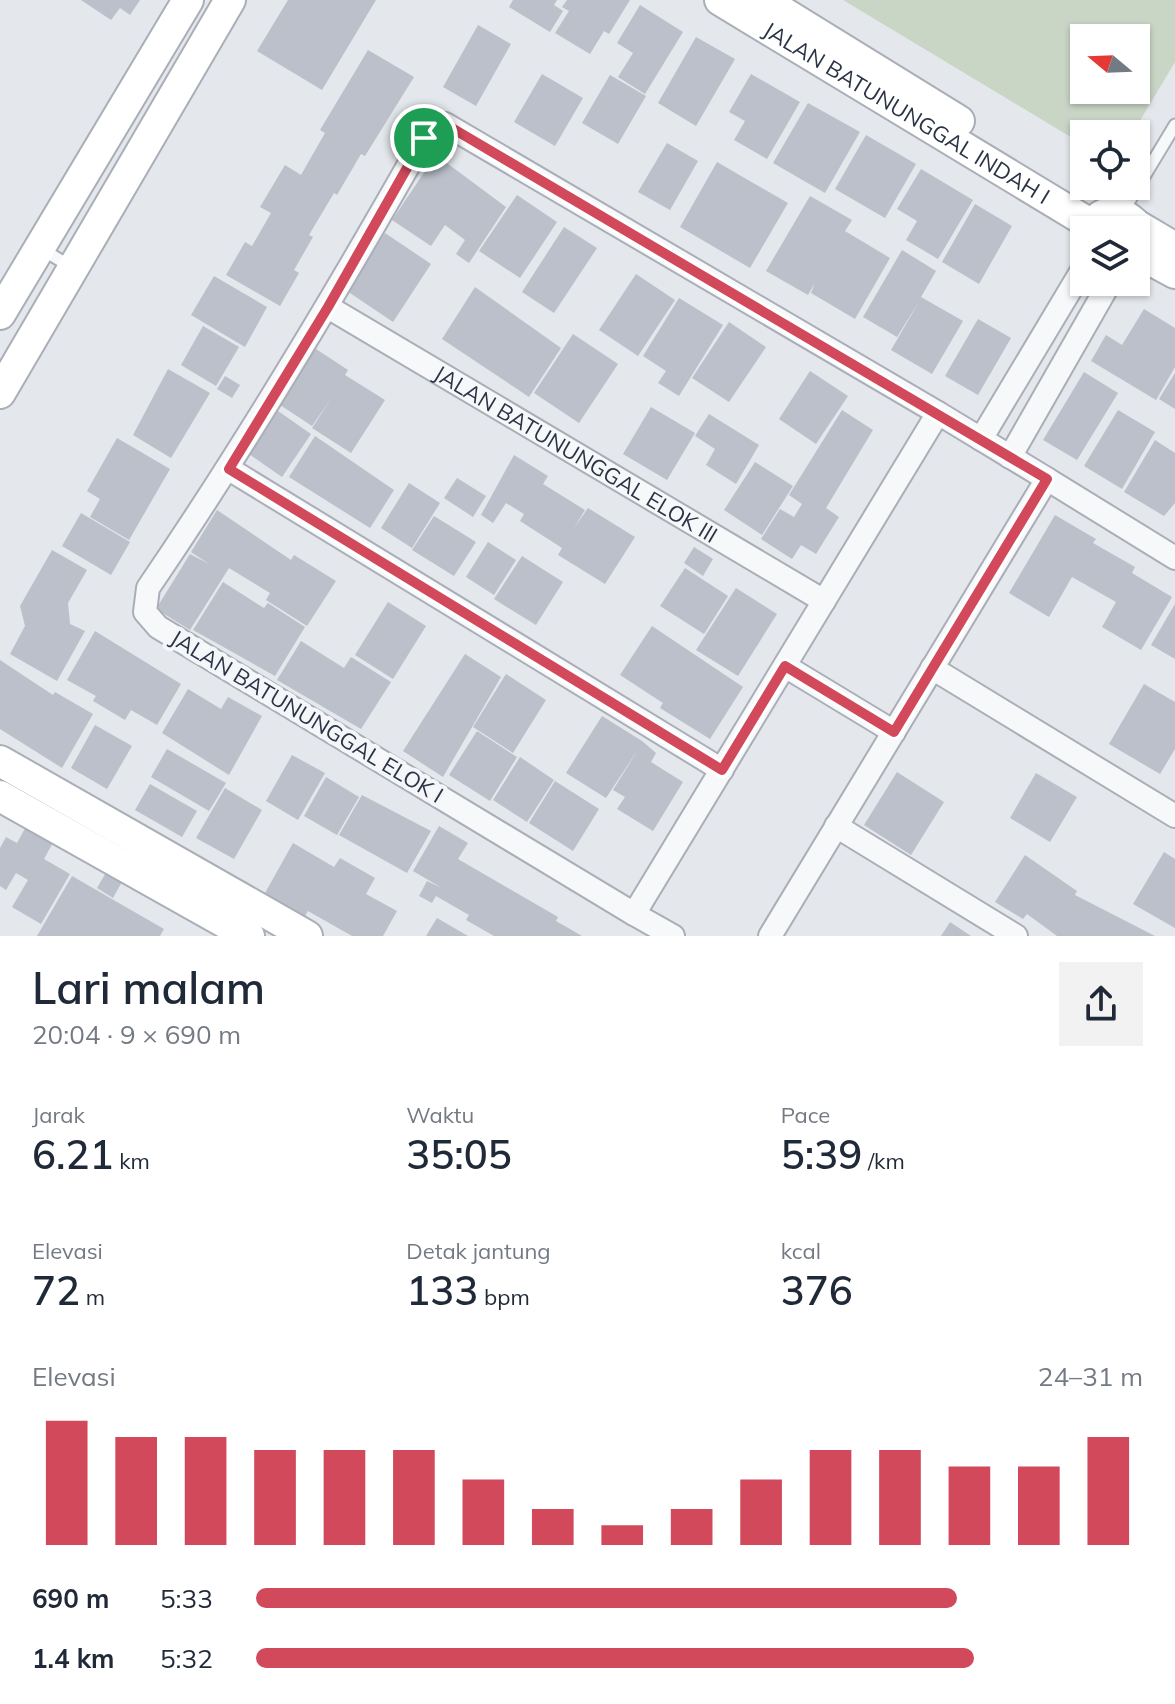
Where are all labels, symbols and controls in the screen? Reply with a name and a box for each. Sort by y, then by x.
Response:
street label: JALAN BATUNUNGGAL INDAH I [758,15,1055,210]
north arrow [1070,24,1150,104]
map controls [1070,24,1150,296]
pin [390,104,458,172]
icon: arrive [402,116,446,160]
button: locate [1070,120,1150,200]
button: layers [1070,216,1150,296]
street label: JALAN BATUNUNGGAL ELOK III [429,359,723,549]
street label: JALAN BATUNUNGGAL ELOK I [165,623,449,809]
text: Lari malam [32,960,265,1015]
button: share [1059,962,1143,1046]
text: 20:04 · 9 × 690 m [32,1018,241,1051]
text: Jarak [32,1101,85,1129]
text: Waktu [406,1101,474,1129]
text: Pace [781,1101,830,1129]
text: 6.21 [32,1129,113,1179]
text: 35:05 [406,1129,512,1179]
text: 5:39 [781,1129,862,1179]
text: km [113,1147,150,1175]
text: /km [862,1147,905,1175]
text: Elevasi [32,1237,103,1265]
text: Detak jantung [406,1237,551,1265]
text: kcal [781,1237,821,1265]
text: 72 [32,1265,80,1315]
text: 133 [406,1265,478,1315]
text: 376 [781,1265,853,1315]
text: m [80,1283,105,1311]
text: bpm [478,1283,530,1311]
text: Elevasi [32,1360,116,1393]
text: 24–31 m [1038,1360,1143,1393]
text: 690 m [32,1582,109,1615]
text: 5:33 [160,1582,213,1615]
text: 1.4 km [32,1642,115,1675]
text: 5:32 [160,1642,213,1675]

